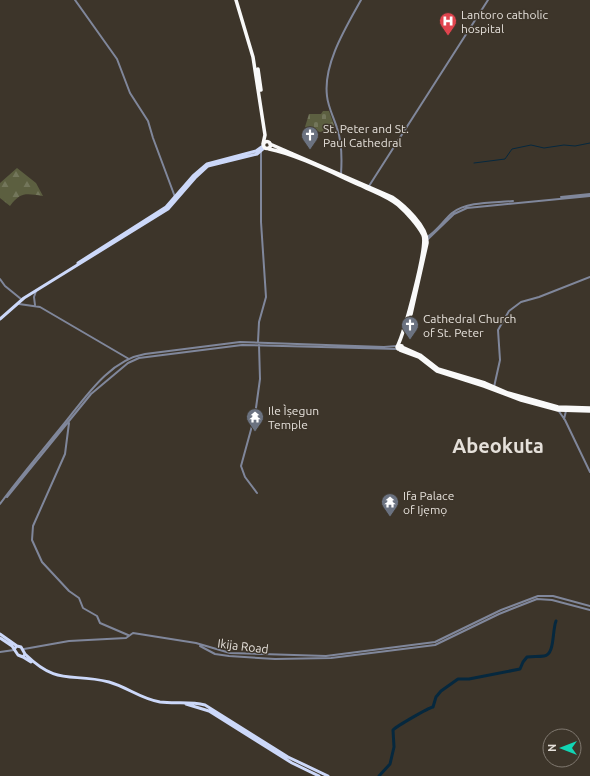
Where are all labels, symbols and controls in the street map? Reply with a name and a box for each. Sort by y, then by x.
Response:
place label: Lantoro catholic hospital [461,8,549,35]
hospital icon: Lantoro catholic hospital [438,11,458,36]
place label: St. Peter and St. Paul Cathedral [323,122,409,149]
church icon: St. Peter and St. Paul Cathedral [300,125,320,150]
place label: Cathedral Church of St. Peter [423,312,516,339]
church icon: Cathedral Church of St. Peter [400,315,420,340]
place label: Ile Ìṣegun Temple [268,404,319,431]
temple icon: Ile Ìṣegun Temple [245,407,265,432]
district label: Abeokuta [452,434,544,457]
place label: Ifa Palace of Ijẹmọ [403,489,454,517]
temple icon: Ifa Palace of Ijẹmọ [380,492,400,517]
street label: Ikija Road [217,636,269,656]
north arrow [542,728,582,768]
text: N [546,744,558,752]

